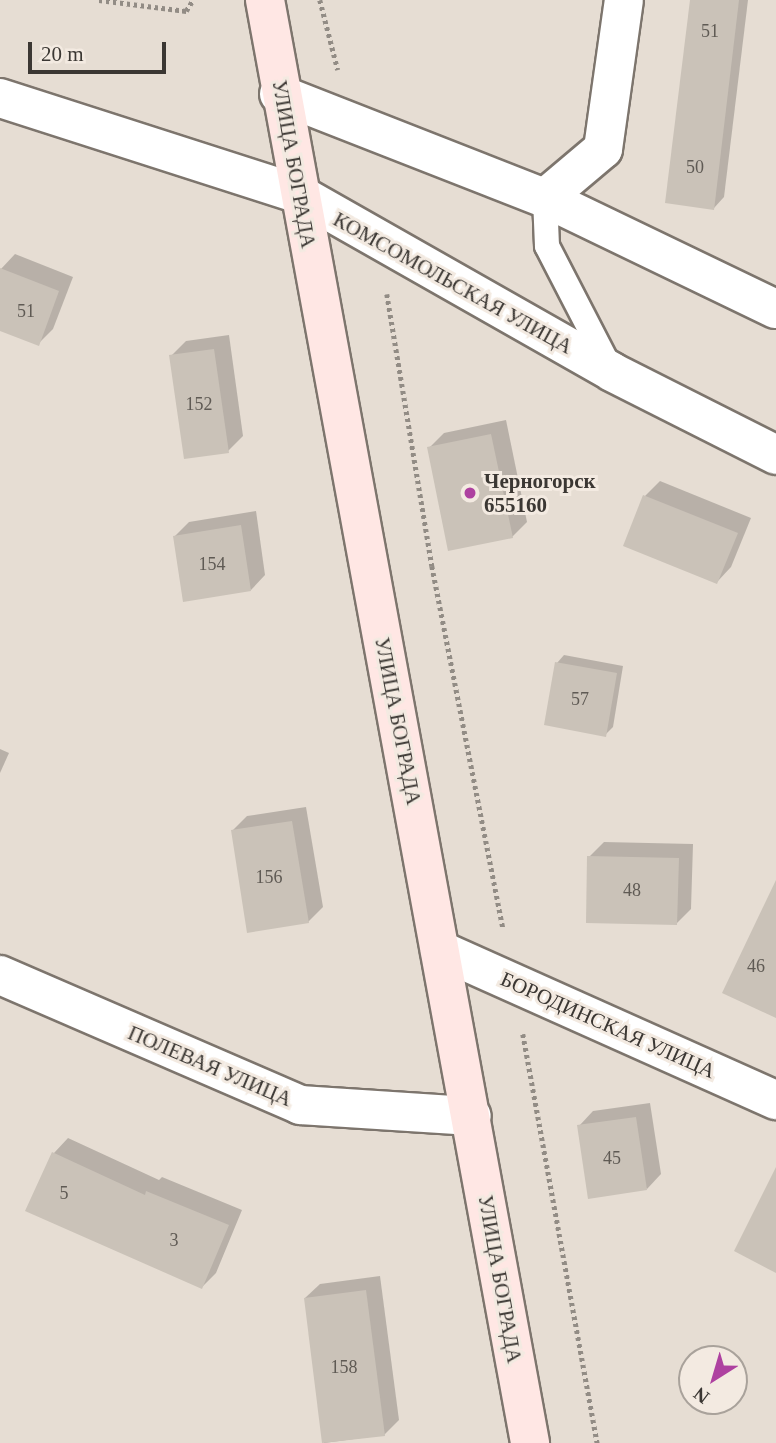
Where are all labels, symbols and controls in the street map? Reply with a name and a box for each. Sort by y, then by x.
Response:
house number: 51 [701,20,719,42]
scale bar [32,28,170,72]
text: 20 m [41,42,84,66]
street label: УЛИЦА БОГРАДА [267,78,321,250]
house number: 50 [686,156,704,178]
street label: КОМСОМОЛЬСКАЯ УЛИЦА [329,207,577,359]
house number: 51 [17,300,35,322]
house number: 152 [186,393,212,415]
place label: Черногорск 655160 [484,468,596,518]
marker: Черногорск 655160 [462,485,478,501]
house number: 154 [198,553,226,575]
street label: УЛИЦА БОГРАДА [369,635,427,807]
house number: 57 [571,688,589,710]
house number: 156 [256,866,282,888]
house number: 48 [623,879,641,901]
house number: 46 [747,955,765,977]
street label: БОРОДИНСКАЯ УЛИЦА [497,966,719,1084]
street label: ПОЛЕВАЯ УЛИЦА [124,1020,296,1112]
house number: 45 [603,1147,621,1169]
house number: 5 [60,1182,68,1204]
street label: УЛИЦА БОГРАДА [473,1193,527,1365]
house number: 3 [170,1229,178,1251]
north arrow [678,1345,748,1415]
house number: 158 [330,1356,358,1378]
text: N [689,1383,713,1408]

